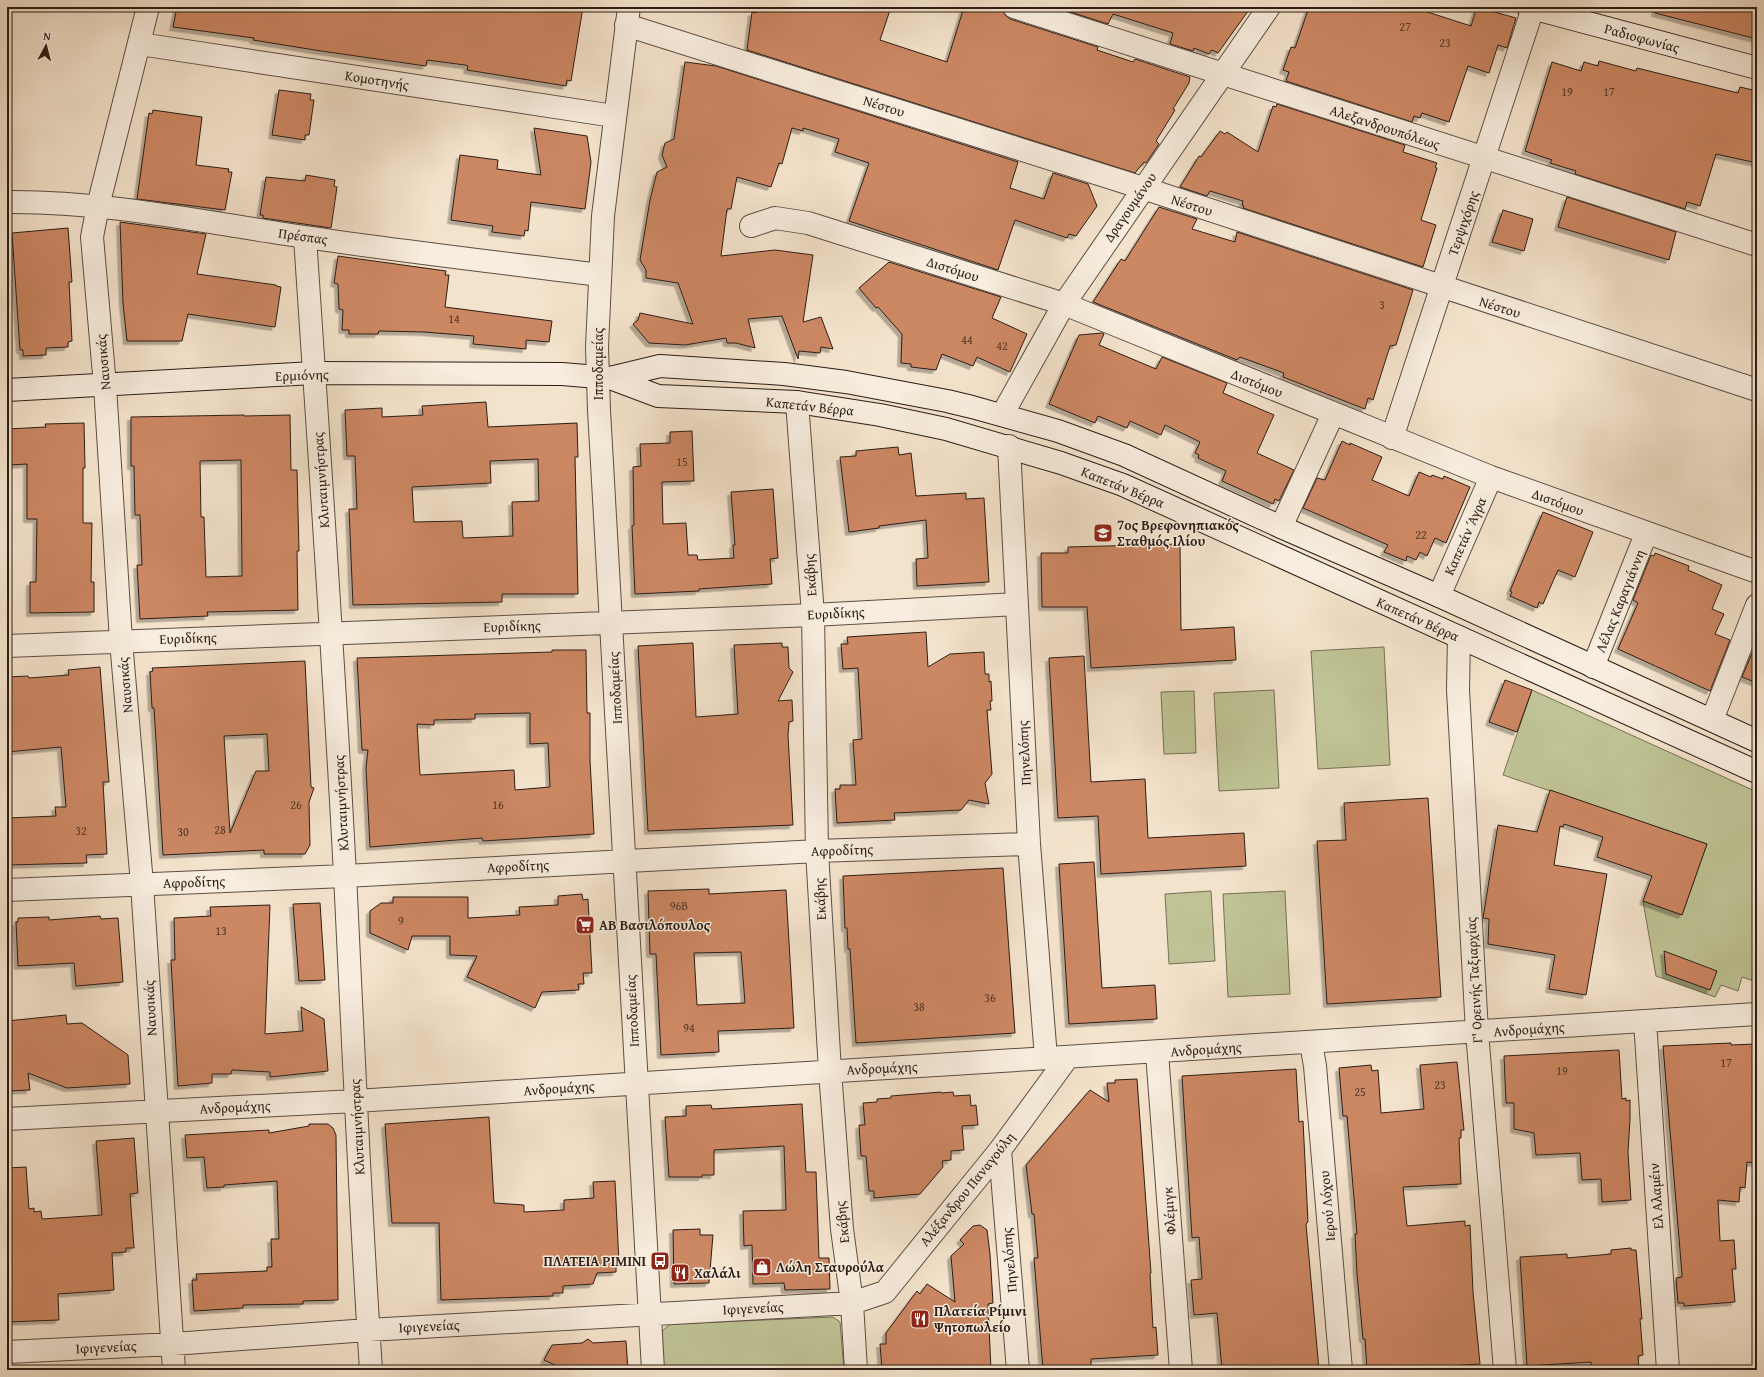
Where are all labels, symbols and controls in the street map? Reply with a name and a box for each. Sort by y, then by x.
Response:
house number: 27 [1399,18,1411,35]
street label: Ραδιοφωνίας [1602,18,1682,58]
north arrow [26,26,66,66]
text: N [43,28,52,45]
house number: 23 [1439,34,1451,51]
street label: Κομοτηνής [343,65,411,95]
house number: 19 [1561,83,1573,100]
house number: 17 [1603,83,1615,100]
street label: Νέστου [861,90,907,122]
street label: Αλεξανδρουπόλεως [1327,100,1443,154]
street label: Δραγουμάνου [1099,168,1161,246]
street label: Τερψιχόρης [1443,188,1484,258]
street label: Νέστου [1169,189,1215,221]
street label: Πρέσπας [277,223,329,249]
street label: Διστόμου [924,251,982,287]
street label: Νέστου [1477,291,1523,323]
house number: 3 [1379,296,1385,313]
house number: 14 [448,310,460,327]
street label: Ιπποδαμείας [588,328,608,400]
house number: 44 [961,331,973,348]
street label: Ναυσικάς [91,333,115,391]
house number: 42 [996,337,1008,354]
street label: Ερμιόνης [275,364,329,386]
street label: Διστόμου [1228,364,1286,402]
street label: Καπετάν Βέρρα [765,391,855,421]
street label: Κλυταιμνήστρας [308,431,334,529]
house number: 15 [676,453,688,470]
street label: Καπετάν Βέρρα [1078,461,1168,513]
street label: Διστόμου [1529,483,1587,521]
street label: Καπετάν Άγρα [1439,493,1491,578]
place label: 7ος Βρεφονηπιακός Σταθμός Ιλίου [1117,515,1240,551]
school or university icon: 7ος Βρεφονηπιακός Σταθμός Ιλίου [1092,522,1114,544]
house number: 22 [1415,526,1427,543]
street label: Λέλας Καραγιάννη [1590,546,1650,656]
street label: Εκάβης [799,553,821,597]
street label: Καπετάν Βέρρα [1373,592,1463,646]
street label: Ευριδίκης [807,602,865,624]
street label: Ευριδίκης [483,615,541,637]
street label: Ευριδίκης [159,627,217,649]
street label: Ιπποδαμείας [603,651,627,725]
street label: Ναυσικάς [113,656,137,714]
street label: Πηνελόπης [1012,720,1036,786]
street label: Κλυταιμνήστρας [328,754,354,852]
house number: 26 [290,796,302,813]
house number: 16 [492,796,504,813]
house number: 28 [214,821,226,838]
house number: 32 [75,822,87,839]
house number: 30 [177,823,189,840]
street label: Αφροδίτης [810,839,874,861]
street label: Αφροδίτης [486,854,550,878]
street label: Αφροδίτης [162,871,226,893]
street label: Εκάβης [809,877,831,921]
house number: 96B [670,897,688,914]
house number: 9 [398,912,404,929]
supermarket icon: ΑΒ Βασιλόπουλος [574,914,596,936]
place label: ΑΒ Βασιλόπουλος [599,915,711,935]
street label: Γ' Ορεινής Ταξιαρχίας [1461,916,1487,1044]
house number: 13 [215,922,227,939]
street label: Ιπποδαμείας [620,974,644,1048]
street label: Ναυσικάς [139,979,161,1036]
house number: 36 [984,989,996,1006]
house number: 38 [913,998,925,1015]
street label: Ανδρομάχης [1493,1017,1565,1041]
house number: 94 [683,1019,695,1036]
street label: Ανδρομάχης [1170,1037,1242,1061]
house number: 17 [1720,1054,1732,1071]
street label: Ανδρομάχης [846,1056,918,1080]
house number: 19 [1556,1062,1568,1079]
street label: Ανδρομάχης [523,1076,595,1100]
house number: 23 [1434,1076,1446,1093]
street label: Κλυταιμνήστρας [344,1078,370,1176]
house number: 25 [1354,1083,1366,1100]
street label: Ανδρομάχης [199,1095,271,1119]
street label: Αλέξανδρου Παναγούλη [915,1128,1019,1250]
street label: Ελ Αλαμέιν [1644,1162,1668,1230]
street label: Ιερού Λόχου [1314,1170,1340,1242]
street label: Φλέμιγκ [1157,1186,1181,1236]
street label: Εκάβης [830,1200,854,1244]
street label: Πηνελόπης [996,1227,1022,1293]
bus stop icon: ΠΛΑΤΕΙΑ ΡΙΜΙΝΙ [649,1250,671,1272]
place label: ΠΛΑΤΕΙΑ ΡΙΜΙΝΙ [543,1251,646,1271]
shop icon: Λώλη Σταυρούλα [751,1256,773,1278]
place label: Λώλη Σταυρούλα [776,1257,885,1277]
restaurant icon: Χαλάλι [669,1262,691,1284]
place label: Χαλάλι [694,1263,741,1283]
street label: Ιφιγενείας [722,1296,784,1320]
place label: Πλατεία Ρίμινι Ψητοπωλείο [933,1301,1027,1337]
restaurant icon: Πλατεία Ρίμινι Ψητοπωλείο [909,1308,931,1330]
street label: Ιφιγενείας [398,1314,460,1338]
street label: Ιφιγενείας [75,1335,137,1359]

